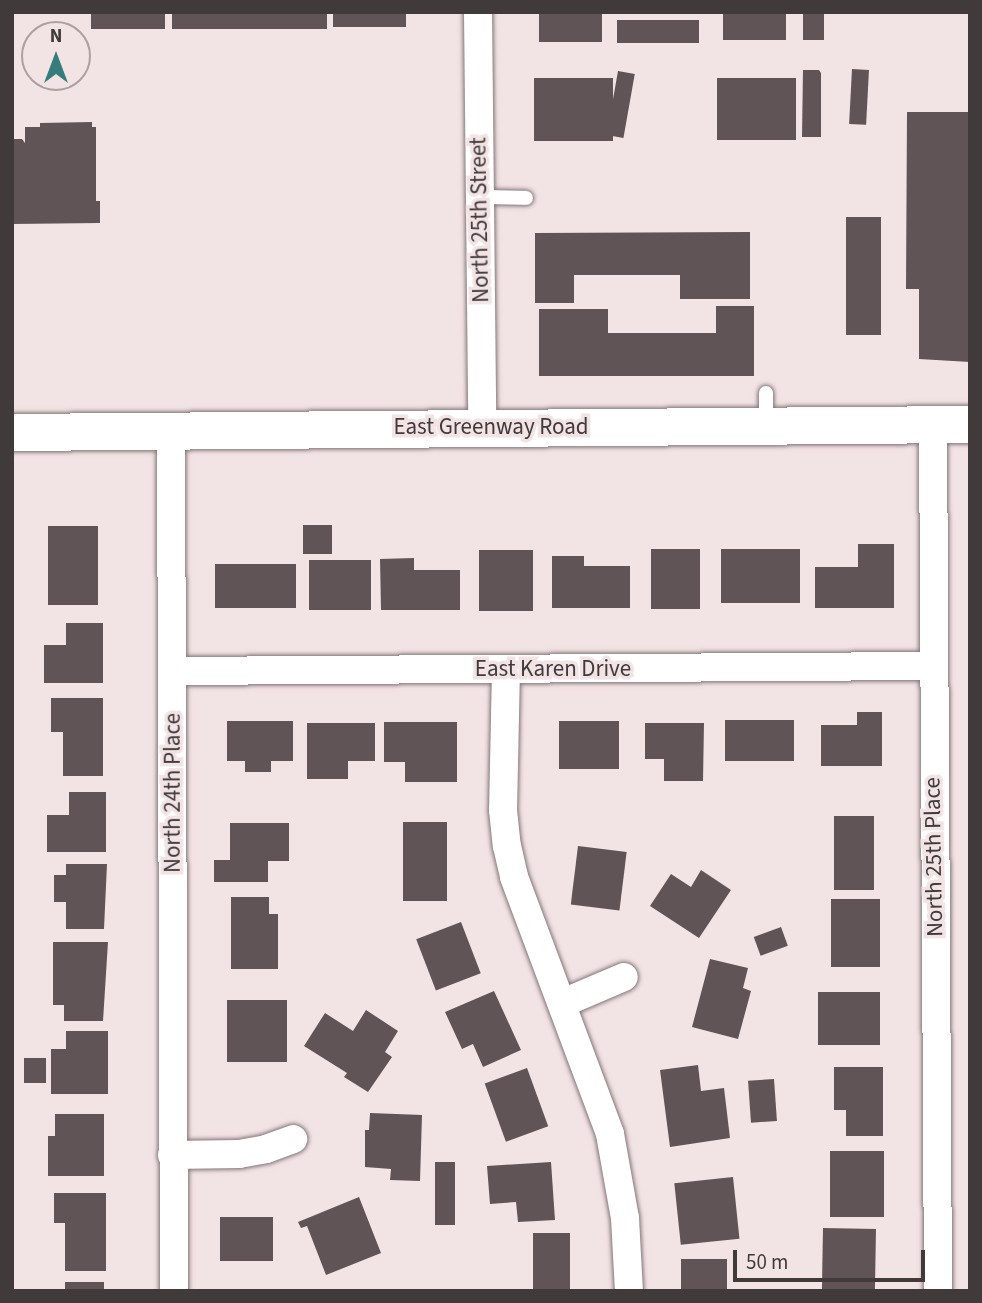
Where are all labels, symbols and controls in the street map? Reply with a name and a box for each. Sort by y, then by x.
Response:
north arrow [21,21,91,91]
text: N [50,23,62,50]
street label: North 25th Street [465,137,495,303]
street label: East Greenway Road [393,413,589,441]
street label: East Karen Drive [475,655,631,683]
street label: North 24th Place [159,713,187,873]
street label: North 25th Place [919,777,949,937]
scale bar [737,1236,930,1280]
text: 50 m [746,1247,788,1277]

